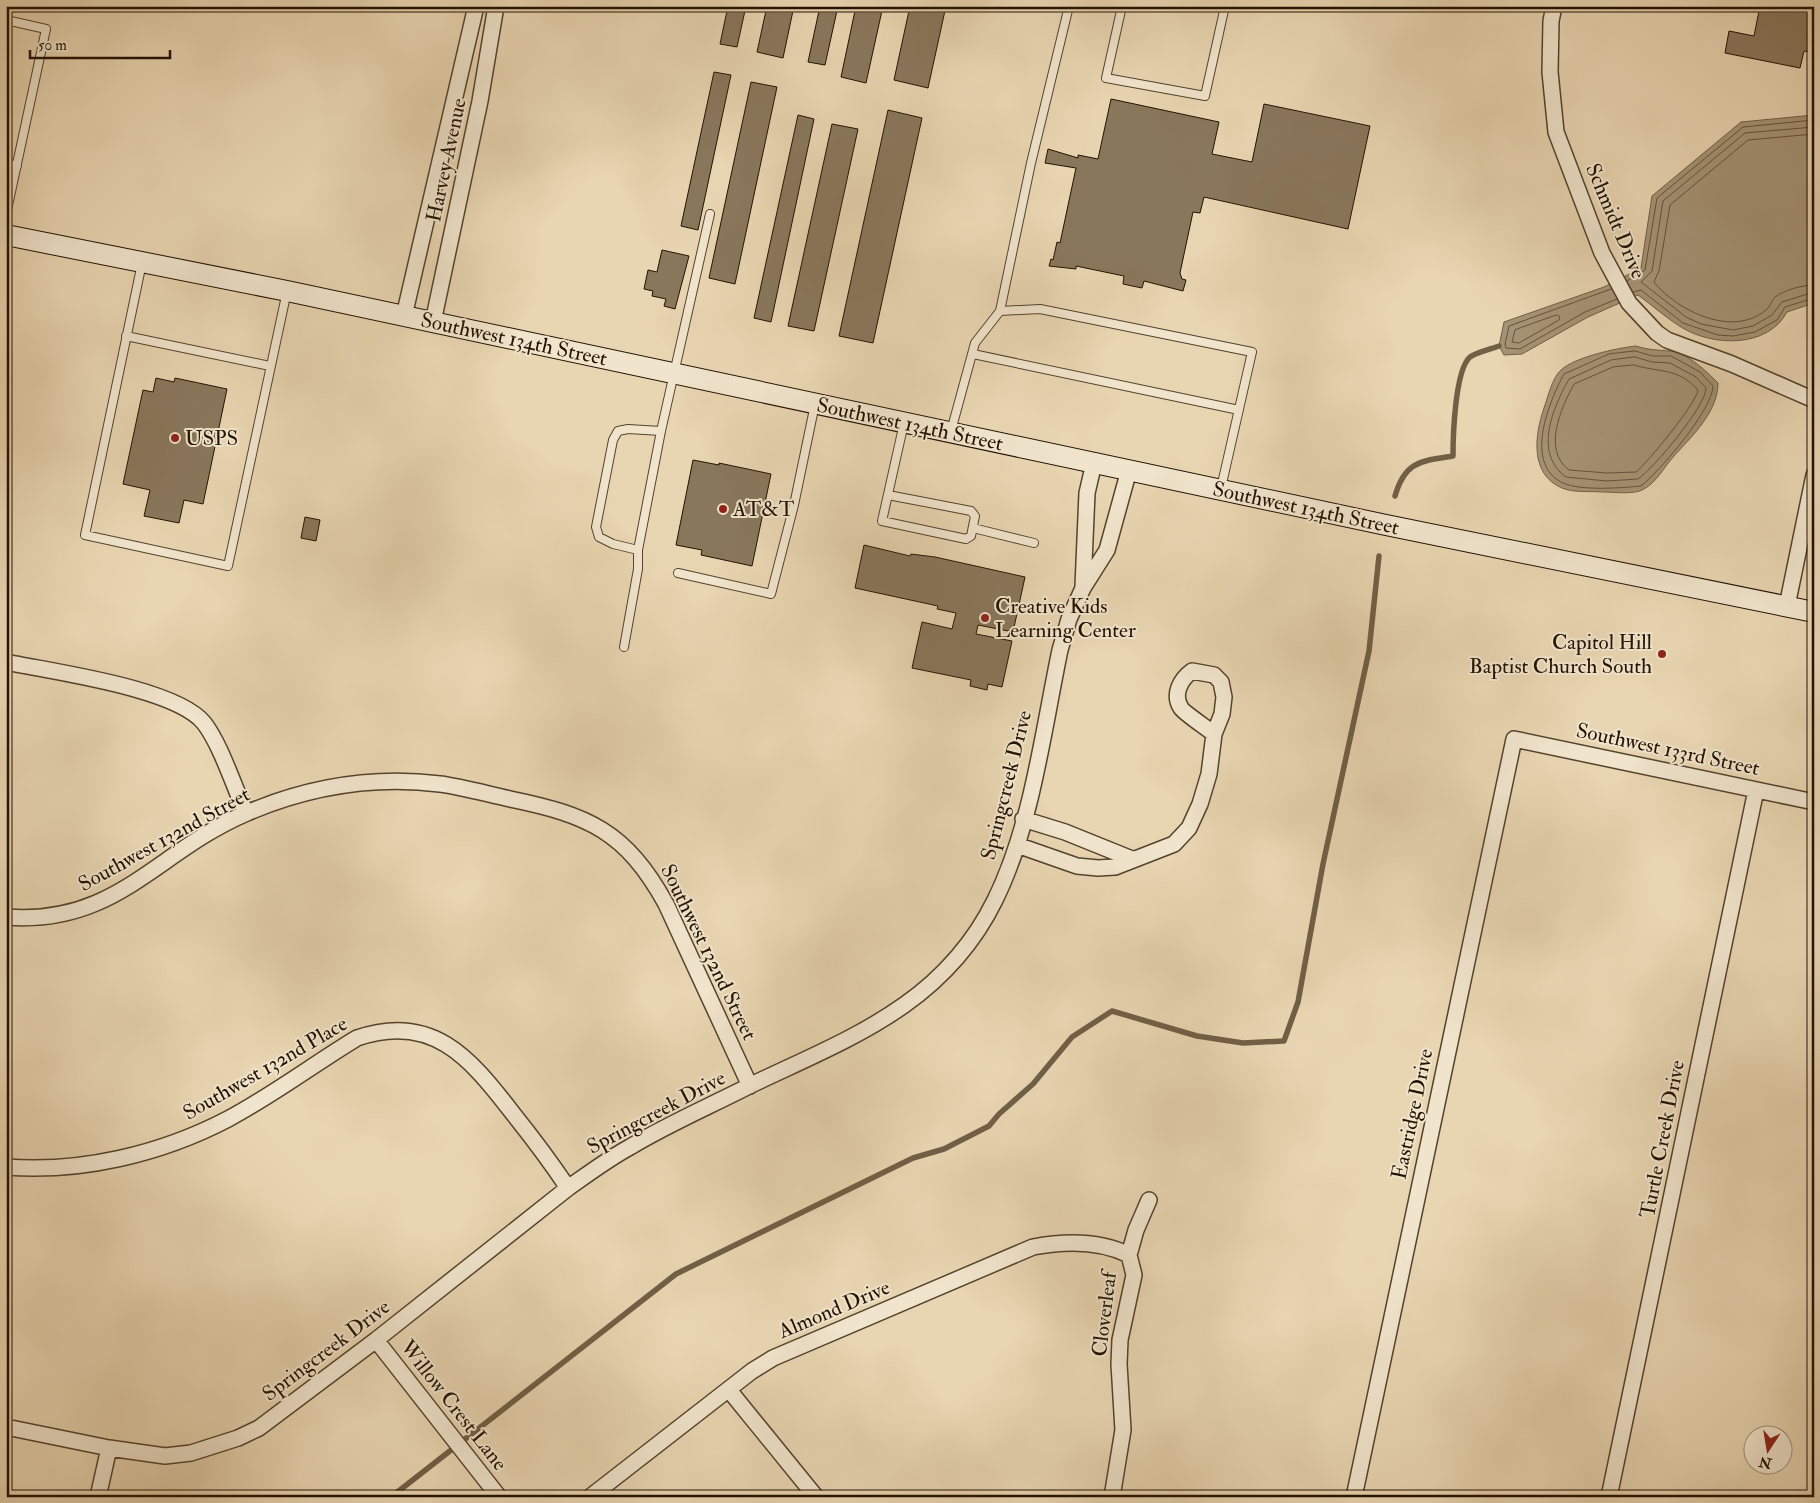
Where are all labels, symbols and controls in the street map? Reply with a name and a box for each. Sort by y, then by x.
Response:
scale bar [30,28,170,60]
text: 50 m [38,36,67,55]
street label: Harvey Avenue [420,95,473,225]
street label: Schmidt Drive [1579,160,1652,283]
street label: Southwest 134th Street [418,307,610,372]
street label: Southwest 134th Street [814,392,1006,457]
place label: USPS [185,425,238,452]
marker: USPS [169,432,181,444]
street label: Southwest 134th Street [1210,476,1402,541]
place label: AT&T [732,496,795,523]
marker: AT&T [717,503,729,515]
place label: Creative Kids Learning Center [995,593,1136,644]
marker: Creative Kids Learning Center [979,612,991,624]
place label: Capitol Hill Baptist Church South [1469,629,1653,680]
marker: Capitol Hill Baptist Church South [1656,648,1668,660]
street label: Springcreek Drive [975,707,1038,863]
street label: Southwest 133rd Street [1574,717,1762,782]
street label: Southwest 132nd Street [74,781,255,898]
street label: Southwest 132nd Street [654,860,763,1045]
street label: Southwest 132nd Place [178,1010,352,1126]
street label: Eastridge Drive [1385,1046,1440,1182]
street label: Turtle Creek Drive [1634,1058,1691,1220]
street label: Springcreek Drive [582,1064,730,1160]
street label: Cloverleaf [1086,1267,1123,1358]
street label: Almond Drive [773,1274,894,1345]
street label: Springcreek Drive [257,1293,396,1407]
street label: Willow Crest Lane [394,1334,513,1476]
north arrow [1742,1426,1792,1476]
text: N [1757,1453,1774,1472]

